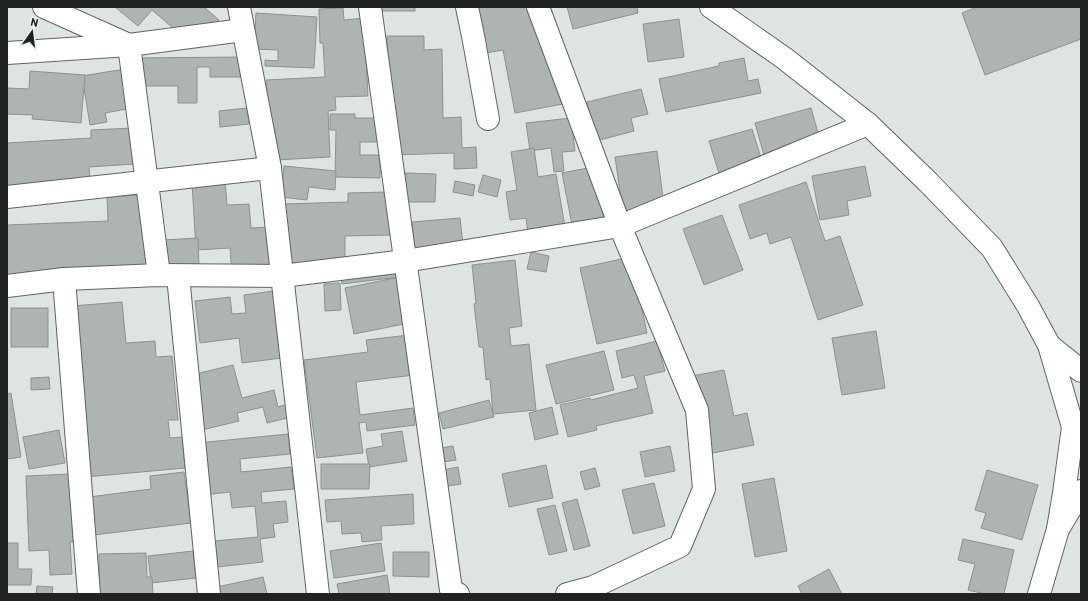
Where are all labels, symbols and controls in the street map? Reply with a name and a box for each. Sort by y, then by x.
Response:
north arrow [12,12,52,52]
text: N [29,15,40,29]

